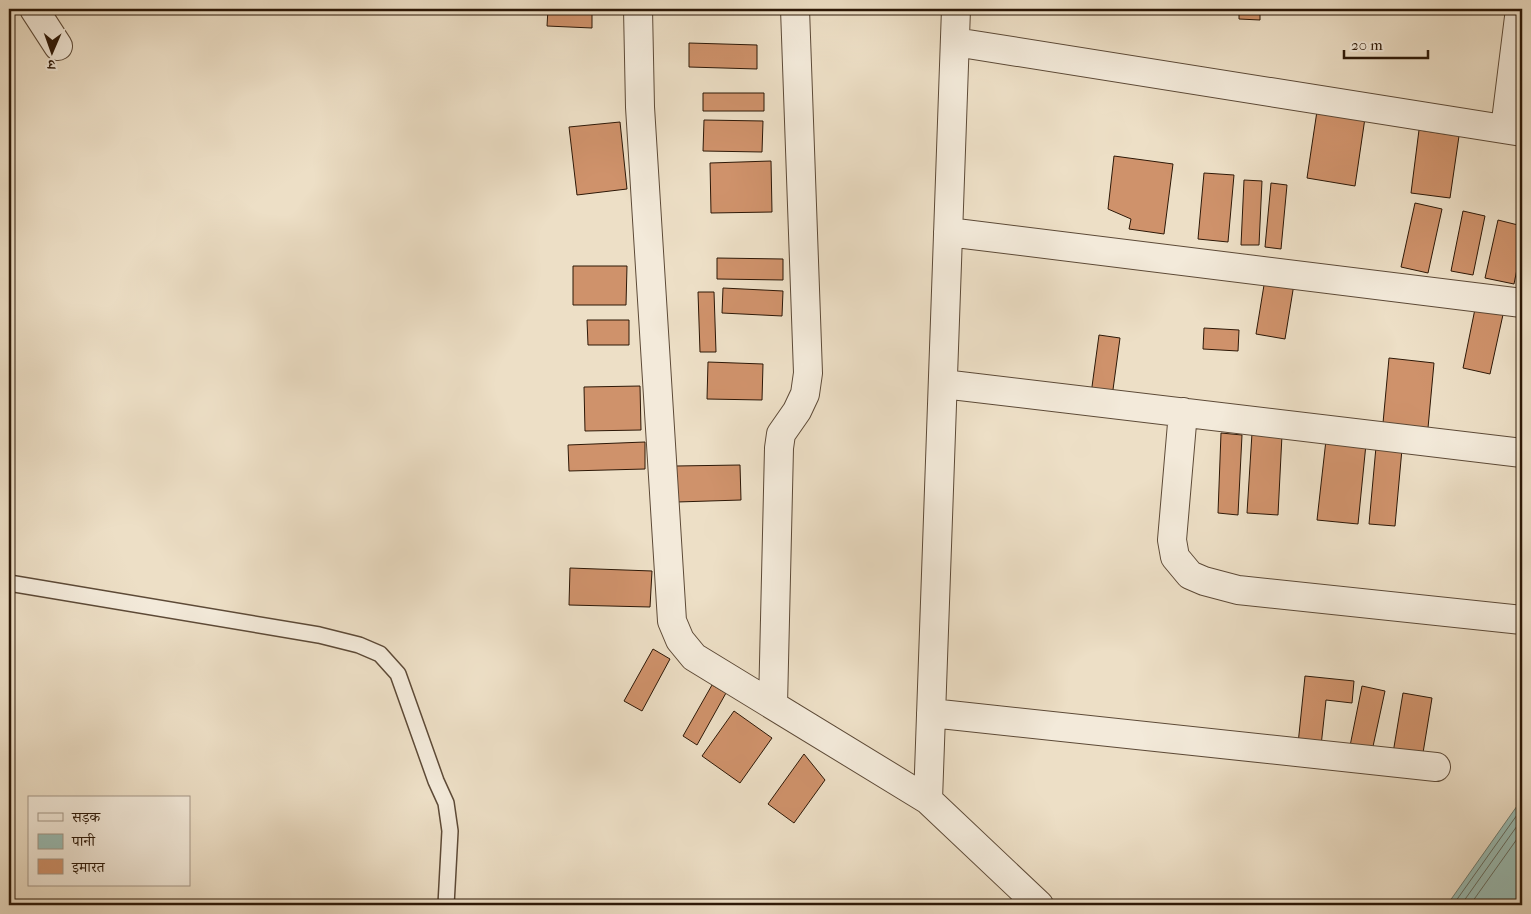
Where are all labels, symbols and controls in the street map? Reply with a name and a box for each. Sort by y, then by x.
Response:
north arrow [28,28,78,78]
scale bar [1344,28,1427,60]
text: 20 m [1351,36,1383,54]
text: उ [47,56,56,73]
legend [28,796,190,886]
text: सड़क [71,808,101,826]
text: पानी [71,832,96,850]
text: इमारत [71,858,106,876]

